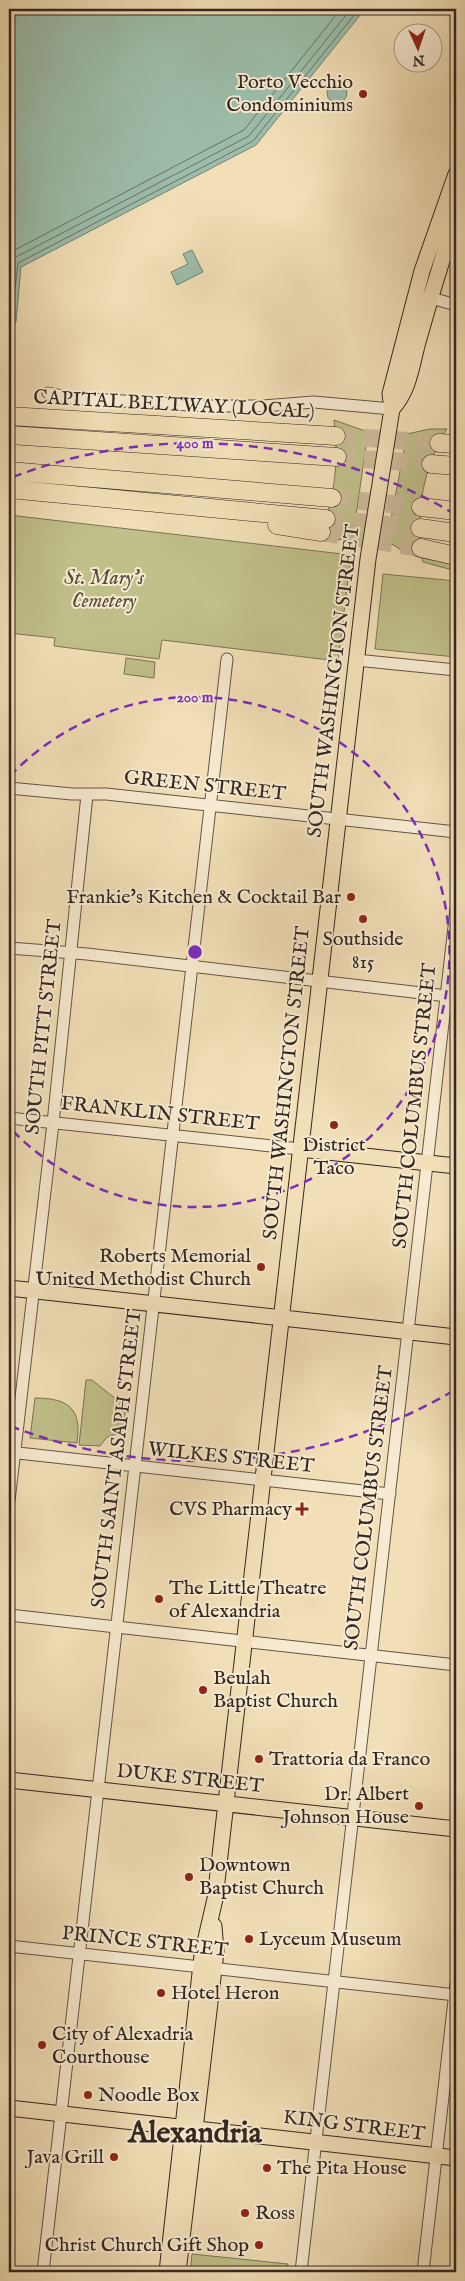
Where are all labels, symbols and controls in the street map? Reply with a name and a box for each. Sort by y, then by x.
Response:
north arrow [392,22,442,72]
text: N [412,51,426,69]
place label: Porto Vecchio Condominiums [226,70,353,118]
marker: Porto Vecchio Condominiums [357,88,369,100]
street label: CAPITAL BELTWAY (LOCAL) [33,385,315,425]
text: 400 m [177,434,214,453]
street label: SOUTH WASHINGTON STREET [302,523,366,839]
park label: St. Mary's Cemetery [64,566,144,614]
text: 200 m [177,688,214,707]
street label: GREEN STREET [123,765,288,807]
place label: Frankie's Kitchen & Cocktail Bar [66,885,342,910]
marker: Frankie's Kitchen & Cocktail Bar [345,891,357,903]
marker: Southside 815 [357,913,369,925]
street label: SOUTH PITT STREET [20,918,68,1136]
street label: SOUTH WASHINGTON STREET [258,925,316,1241]
place label: Southside 815 [323,927,403,975]
centre of rings [186,943,204,961]
street label: SOUTH COLUMBUS STREET [388,962,442,1250]
street label: FRANKLIN STREET [59,1091,261,1137]
marker: District Taco [328,1119,340,1131]
place label: District Taco [302,1133,366,1181]
place label: Roberts Memorial United Methodist Church [35,1244,252,1292]
marker: Roberts Memorial United Methodist Church [255,1261,267,1273]
street label: SOUTH SAINT ASAPH STREET [86,1308,148,1610]
street label: SOUTH COLUMBUS STREET [339,1364,399,1652]
street label: WILKES STREET [147,1437,316,1479]
place label: CVS Pharmacy [169,1497,292,1522]
marker: CVS Pharmacy [296,1503,308,1515]
place label: The Little Theatre of Alexandria [169,1576,326,1624]
marker: The Little Theatre of Alexandria [153,1593,165,1605]
place label: Beulah Baptist Church [213,1666,338,1714]
marker: Beulah Baptist Church [197,1684,209,1696]
place label: Trattoria da Franco [269,1747,430,1772]
marker: Trattoria da Franco [253,1753,265,1765]
street label: DUKE STREET [115,1759,265,1799]
place label: Dr. Albert Johnson House [280,1782,409,1830]
marker: Dr. Albert Johnson House [413,1800,425,1812]
place label: Downtown Baptist Church [199,1853,324,1901]
marker: Downtown Baptist Church [183,1871,195,1883]
street label: PRINCE STREET [61,1921,230,1963]
place label: Lyceum Museum [259,1927,401,1952]
marker: Lyceum Museum [243,1933,255,1945]
place label: Hotel Heron [171,1981,280,2006]
marker: Hotel Heron [155,1987,167,1999]
place label: City of Alexadria Courthouse [52,2022,194,2070]
marker: City of Alexadria Courthouse [36,2039,48,2051]
place label: Noodle Box [98,2083,200,2108]
marker: Noodle Box [82,2089,94,2101]
street label: KING STREET [282,2105,427,2147]
district label: Alexandria [127,2115,263,2153]
place label: Java Grill [25,2145,105,2170]
marker: Java Grill [108,2151,120,2163]
place label: The Pita House [277,2156,407,2181]
marker: The Pita House [261,2162,273,2174]
place label: Ross [255,2201,295,2226]
marker: Ross [239,2207,251,2219]
place label: Christ Church Gift Shop [45,2233,249,2258]
marker: Christ Church Gift Shop [253,2239,265,2251]

